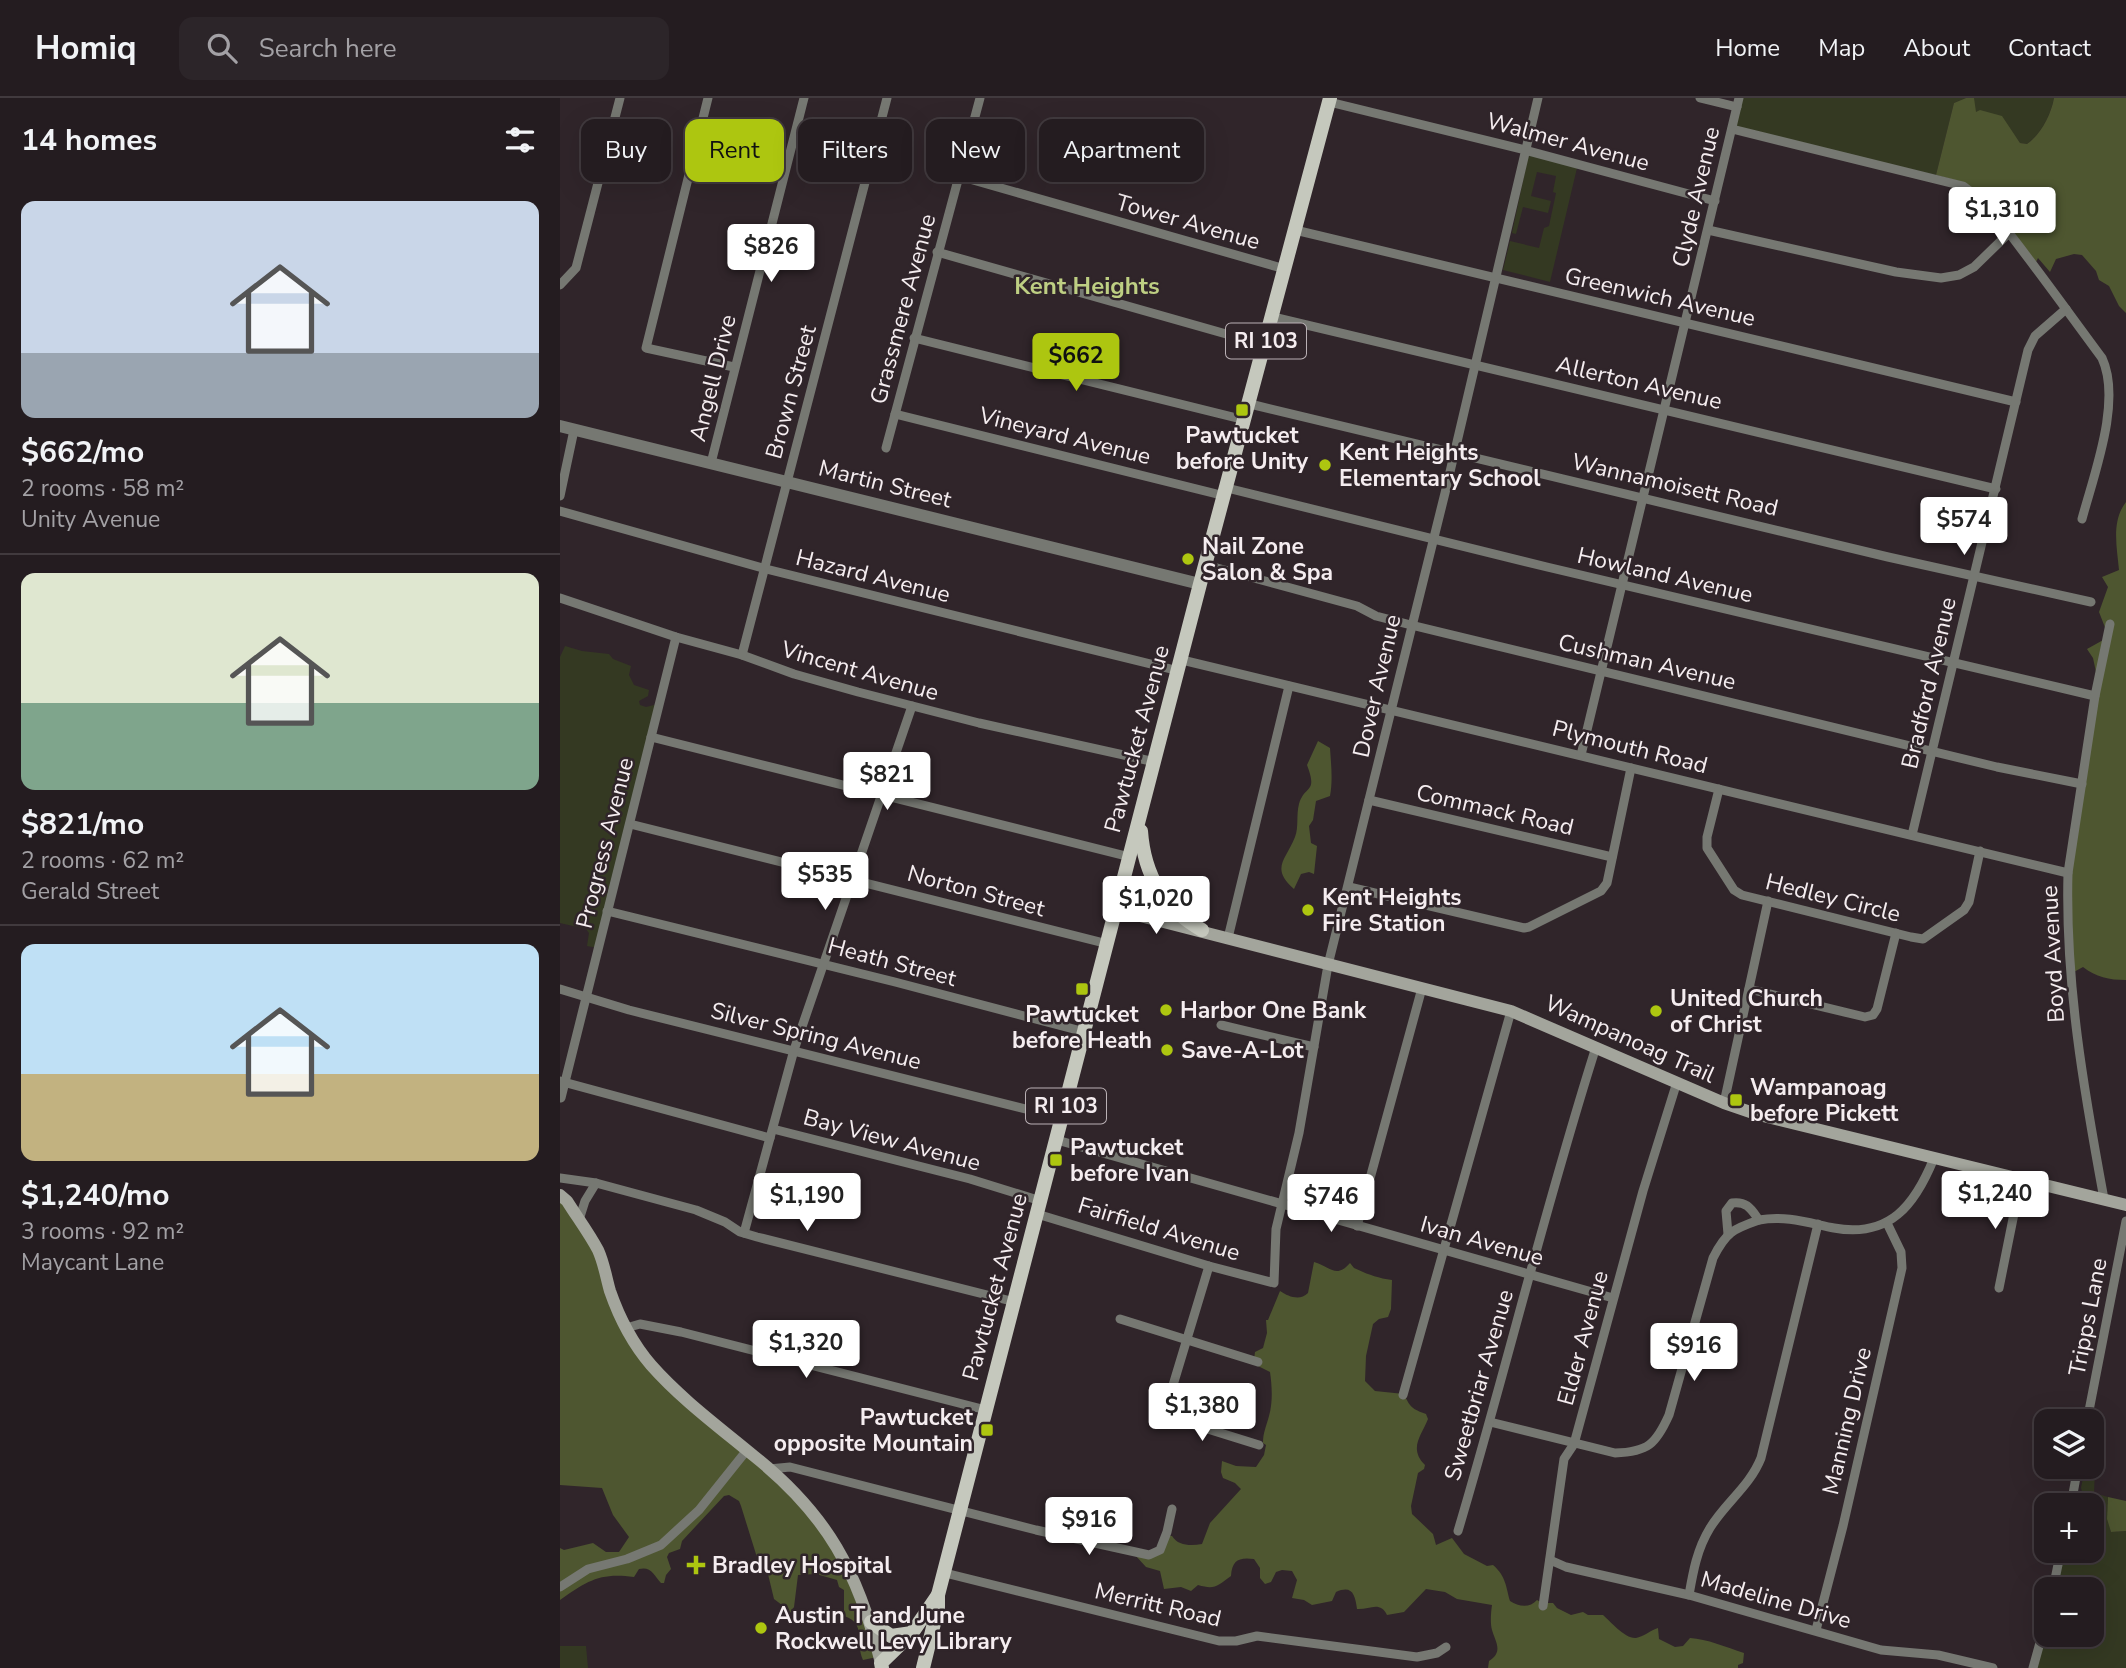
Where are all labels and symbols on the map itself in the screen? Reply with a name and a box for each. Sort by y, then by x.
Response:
street label: Walmer Avenue [1483,105,1653,179]
street label: Clyde Avenue [1665,124,1727,270]
street label: Tower Avenue [1112,187,1264,257]
pin: $1,310 [1945,188,2059,247]
street label: Grassmere Avenue [863,211,943,407]
pin: $826 [730,225,812,284]
street label: Greenwich Avenue [1562,260,1758,334]
district label: Kent Heights [1014,270,1160,302]
street label: Angell Drive [682,311,744,445]
street label: Brown Street [758,321,824,462]
road number: RI 103 [1226,324,1306,358]
pin: $662 [1035,334,1117,393]
street label: Allerton Avenue [1553,349,1725,417]
street label: Vineyard Avenue [975,399,1154,472]
marker: Pawtucket before Unity [1234,402,1250,418]
place label: Pawtucket before Unity [1176,420,1309,477]
place label: Kent Heights Elementary School [1339,437,1541,494]
street label: Wannamoisett Road [1569,446,1781,524]
street label: Martin Street [815,453,956,516]
marker: Kent Heights Elementary School [1317,457,1333,473]
pin: $574 [1923,498,2005,557]
place label: Nail Zone Salon & Spa [1202,531,1333,588]
street label: Howland Avenue [1574,540,1756,610]
street label: Hazard Avenue [793,542,953,610]
marker: Nail Zone Salon & Spa [1180,551,1196,567]
street label: Bradford Avenue [1894,594,1964,772]
street label: Dover Avenue [1345,611,1409,761]
street label: Cushman Avenue [1555,626,1739,698]
street label: Vincent Avenue [777,633,942,708]
street label: Pawtucket Avenue [1097,642,1177,836]
street label: Plymouth Road [1549,713,1711,781]
pin: $821 [846,752,928,812]
street label: Progress Avenue [569,754,641,932]
street label: Commack Road [1413,777,1577,843]
pin: $535 [784,852,866,912]
street label: Norton Street [904,858,1049,924]
street label: Hedley Circle [1762,866,1904,930]
pin: $1,020 [1099,876,1213,936]
place label: Kent Heights Fire Station [1322,882,1461,939]
street label: Boyd Avenue [2034,885,2072,1023]
marker: Kent Heights Fire Station [1300,902,1316,918]
street label: Heath Street [824,930,961,994]
marker: Pawtucket before Heath [1074,981,1090,997]
place label: United Church of Christ [1670,983,1823,1040]
street label: Wampanoag Trail [1540,988,1720,1091]
street label: Silver Spring Avenue [707,995,925,1077]
place label: Harbor One Bank [1180,995,1367,1026]
place label: Pawtucket before Heath [1012,999,1152,1056]
marker: Harbor One Bank [1158,1002,1174,1018]
marker: United Church of Christ [1648,1003,1664,1019]
place label: Save-A-Lot [1181,1035,1304,1066]
marker: Save-A-Lot [1159,1042,1175,1058]
place label: Wampanoag before Pickett [1750,1072,1898,1129]
road number: RI 103 [1026,1088,1106,1124]
marker: Wampanoag before Pickett [1728,1092,1744,1108]
street label: Bay View Avenue [800,1101,984,1179]
place label: Pawtucket before Ivan [1070,1132,1189,1189]
marker: Pawtucket before Ivan [1048,1152,1064,1168]
pin: $1,240 [1938,1172,2052,1231]
pin: $1,190 [750,1174,864,1233]
pin: $746 [1290,1174,1372,1234]
street label: Pawtucket Avenue [955,1190,1035,1384]
street label: Fairfield Avenue [1074,1190,1244,1268]
street label: Ivan Avenue [1417,1209,1547,1273]
street label: Tripps Lane [2061,1255,2115,1379]
street label: Elder Avenue [1550,1267,1616,1409]
street label: Sweetbriar Avenue [1437,1286,1521,1484]
pin: $1,320 [749,1320,863,1380]
pin: $916 [1653,1324,1735,1383]
street label: Manning Drive [1815,1344,1879,1498]
pin: $1,380 [1145,1384,1259,1443]
place label: Pawtucket opposite Mountain [774,1402,973,1459]
marker: Pawtucket opposite Mountain [979,1422,995,1438]
pin: $916 [1048,1498,1130,1557]
place label: Bradley Hospital [712,1550,892,1581]
marker: Bradley Hospital [686,1555,706,1575]
street label: Madeline Drive [1697,1564,1855,1636]
street label: Merritt Road [1092,1575,1224,1635]
place label: Austin T and June Rockwell Levy Library [775,1600,1012,1657]
marker: Austin T and June Rockwell Levy Library [753,1620,769,1636]

